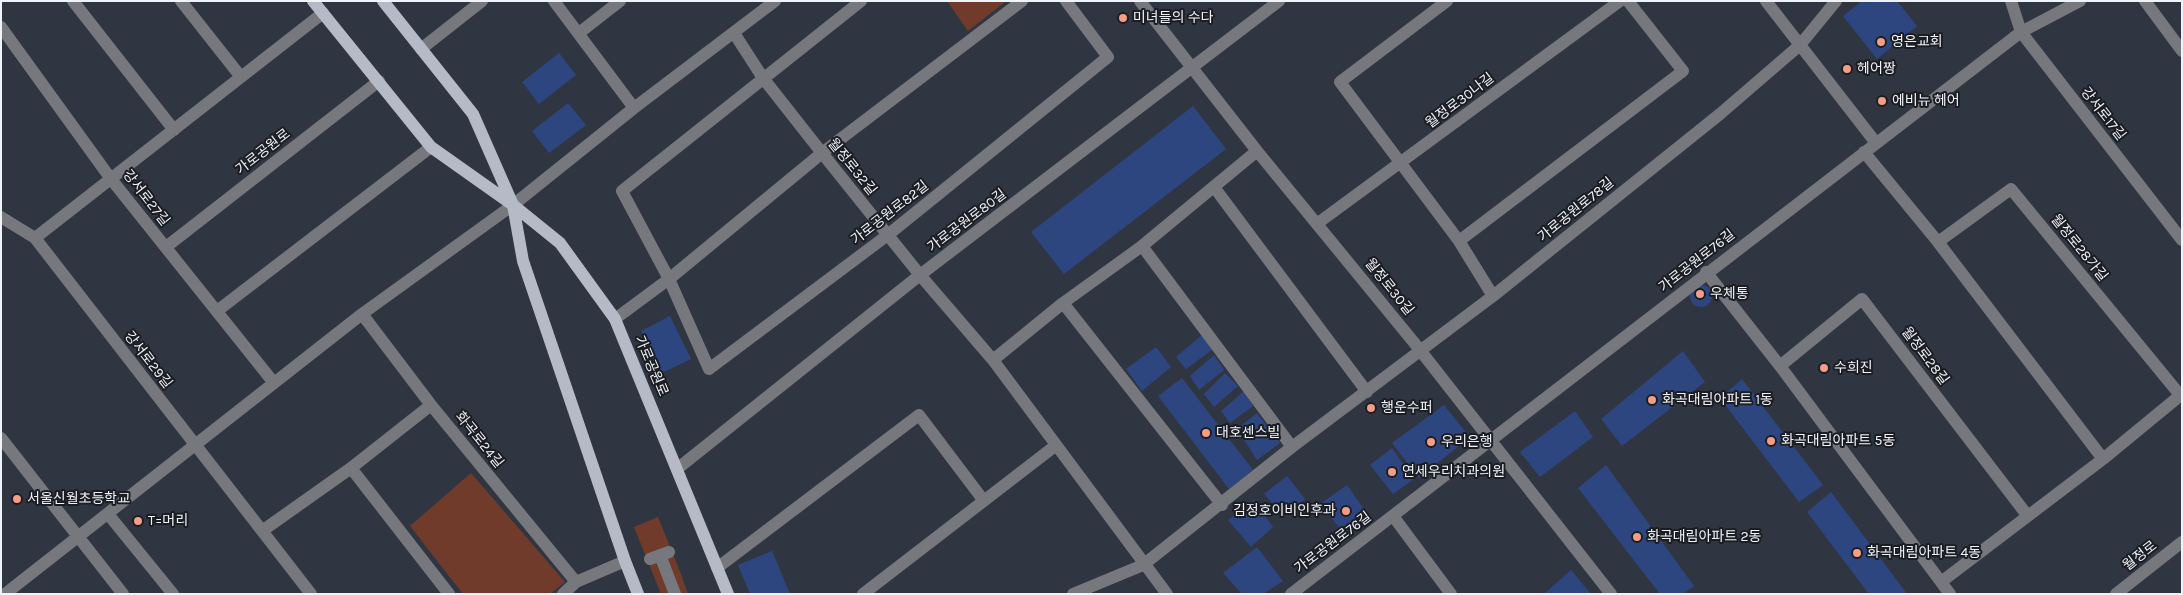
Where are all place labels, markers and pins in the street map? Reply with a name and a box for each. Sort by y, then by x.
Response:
place label: 미녀들의 수다 [1133,10,1214,26]
marker: 미녀들의 수다 [1117,12,1129,24]
place label: 영은교회 [1891,34,1943,50]
marker: 영은교회 [1875,36,1887,48]
place label: 헤어짱 [1857,61,1896,77]
marker: 헤어짱 [1841,63,1853,75]
place label: 에비뉴 헤어 [1892,93,1960,109]
marker: 에비뉴 헤어 [1876,95,1888,107]
place label: 우체통 [1710,286,1749,302]
marker: 우체통 [1694,288,1706,300]
place label: 수희진 [1834,360,1873,376]
marker: 수희진 [1818,362,1830,374]
place label: 화곡대림아파트 1동 [1662,392,1773,408]
marker: 화곡대림아파트 1동 [1646,394,1658,406]
place label: 행운수퍼 [1381,400,1433,416]
marker: 행운수퍼 [1365,402,1377,414]
place label: 대호센스빌 [1216,425,1280,441]
marker: 대호센스빌 [1200,427,1212,439]
place label: 화곡대림아파트 5동 [1781,433,1895,449]
place label: 우리은행 [1441,434,1493,450]
marker: 화곡대림아파트 5동 [1765,435,1777,447]
marker: 우리은행 [1425,436,1437,448]
place label: 연세우리치과의원 [1402,464,1505,480]
marker: 연세우리치과의원 [1386,466,1398,478]
place label: 서울신월초등학교 [27,491,130,507]
marker: 서울신월초등학교 [11,493,23,505]
place label: 김정호이비인후과 [1233,503,1336,519]
marker: 김정호이비인후과 [1340,505,1352,517]
place label: T=머리 [148,513,188,529]
marker: T=머리 [132,515,144,527]
place label: 화곡대림아파트 2동 [1647,529,1761,545]
marker: 화곡대림아파트 2동 [1631,531,1643,543]
place label: 화곡대림아파트 4동 [1867,545,1981,561]
marker: 화곡대림아파트 4동 [1851,547,1863,559]

